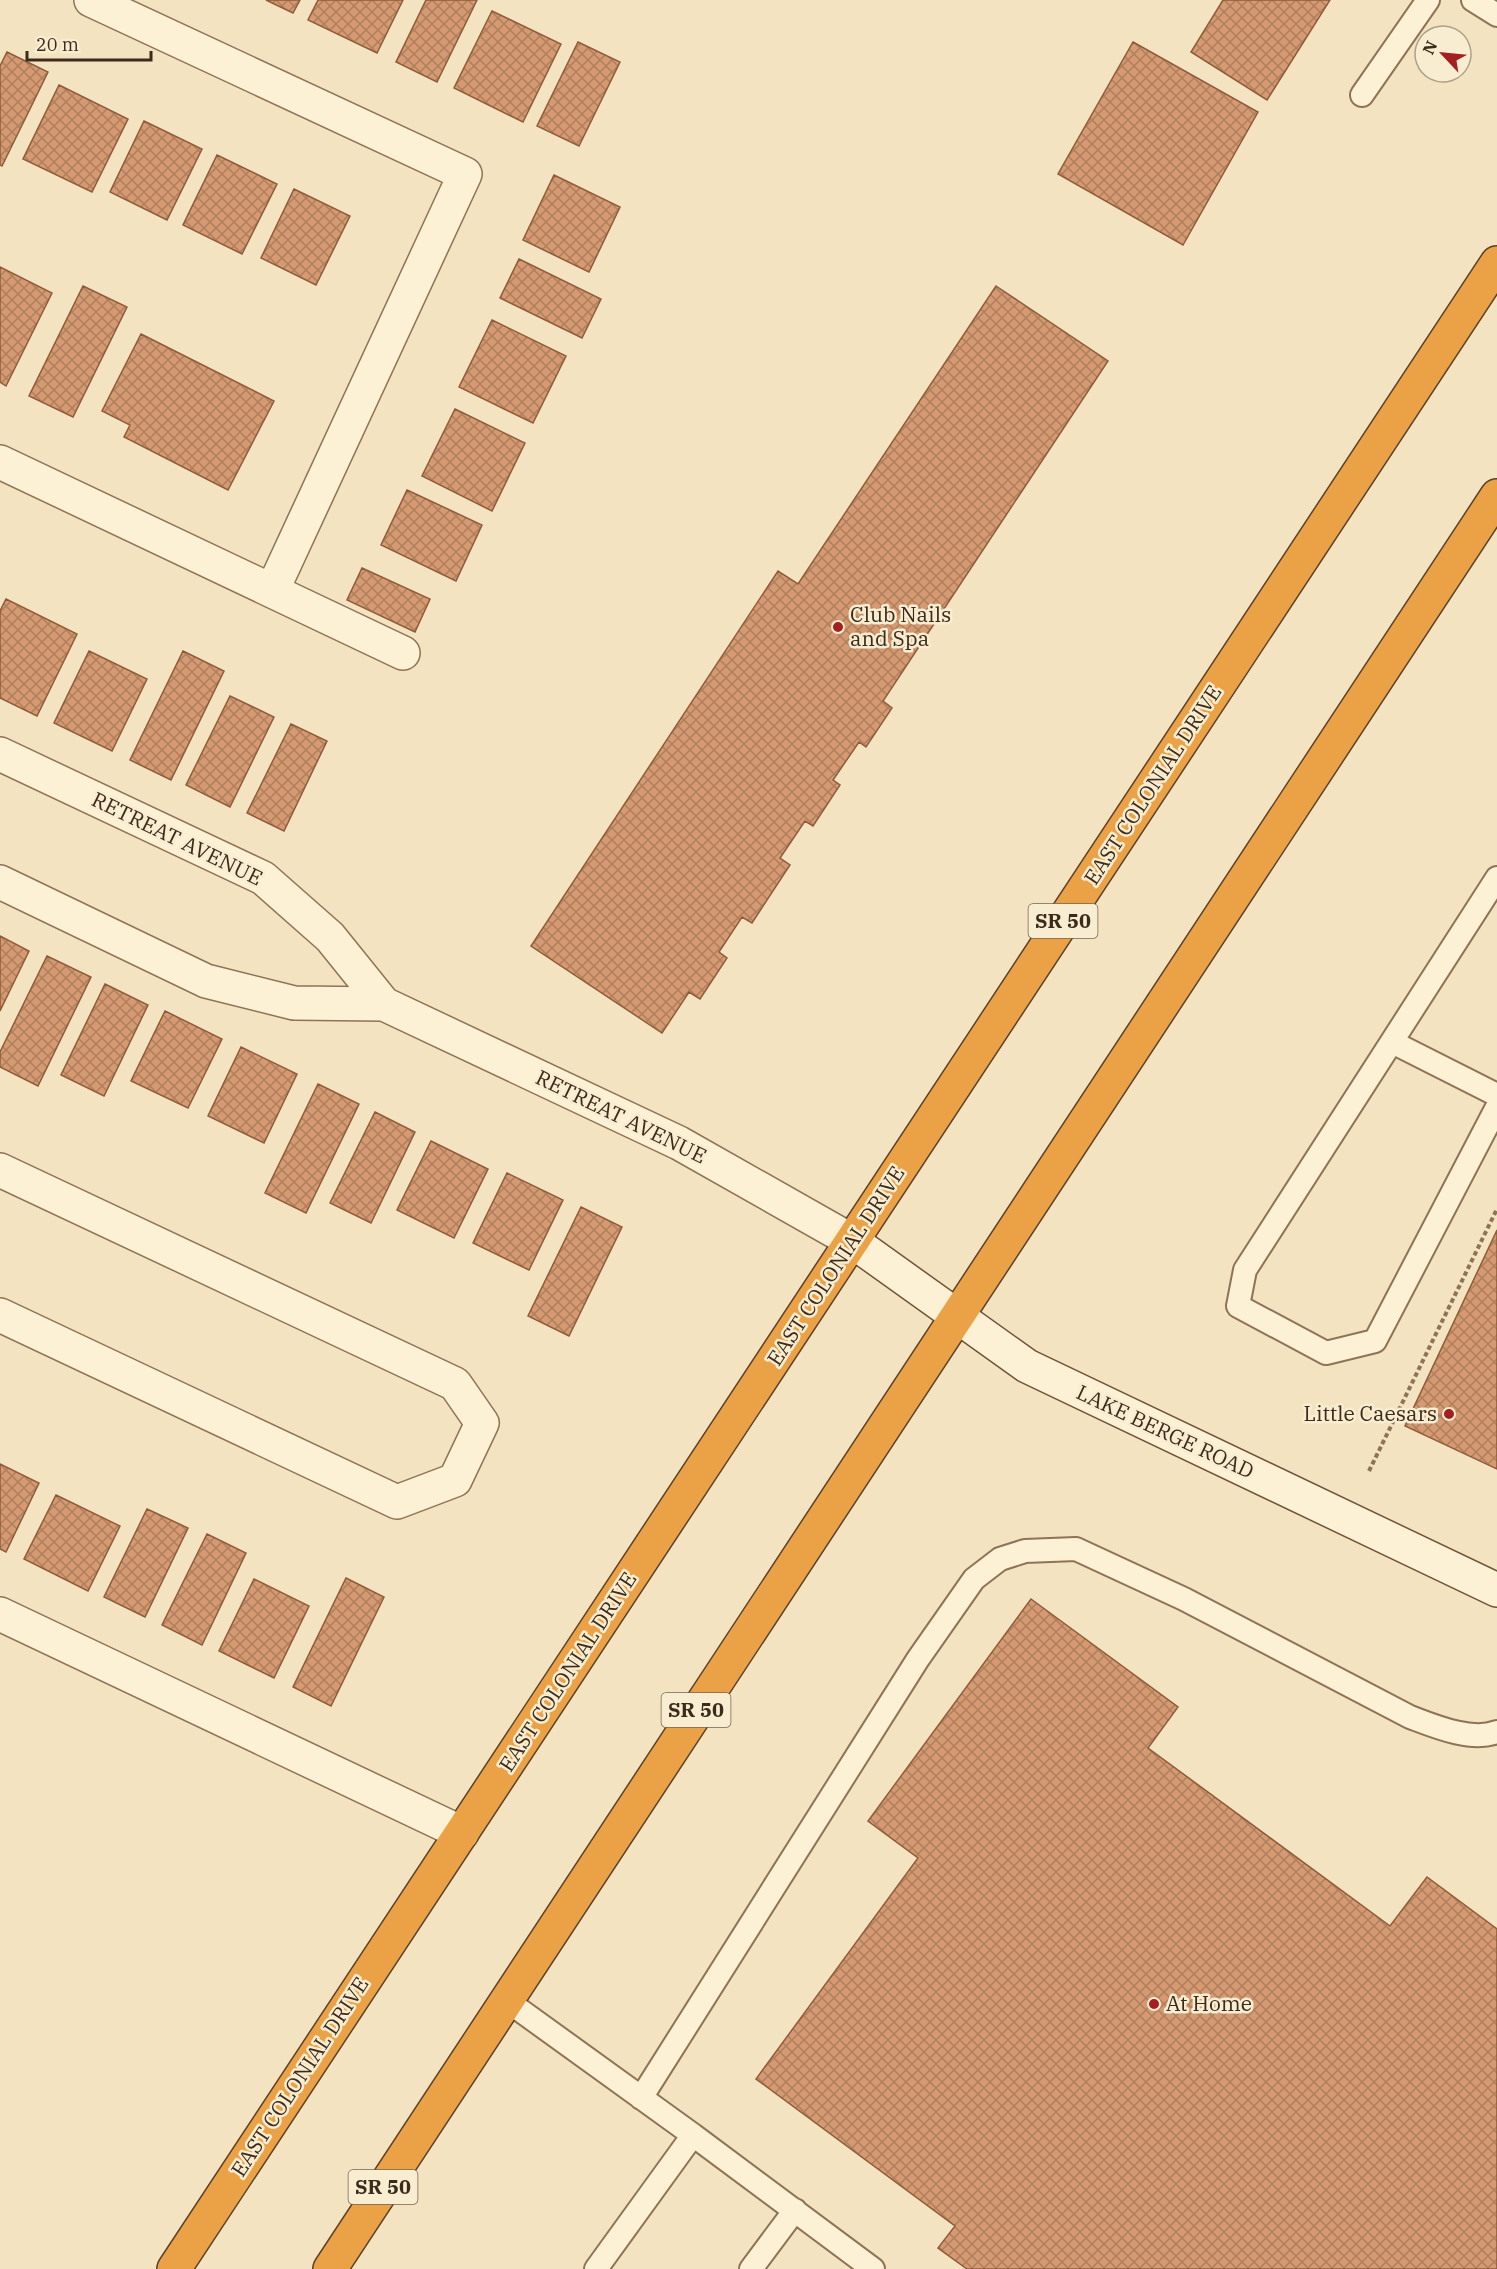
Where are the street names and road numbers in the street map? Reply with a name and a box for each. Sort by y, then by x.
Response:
street label: EAST COLONIAL DRIVE [1077,679,1227,890]
street label: RETREAT AVENUE [87,785,267,892]
road number: SR 50 [1028,904,1098,938]
street label: RETREAT AVENUE [531,1063,711,1170]
street label: EAST COLONIAL DRIVE [760,1160,910,1371]
street label: LAKE BERGE ROAD [1072,1378,1259,1485]
street label: EAST COLONIAL DRIVE [492,1566,642,1777]
road number: SR 50 [662,1693,730,1727]
street label: EAST COLONIAL DRIVE [224,1971,374,2182]
road number: SR 50 [348,2170,418,2204]

